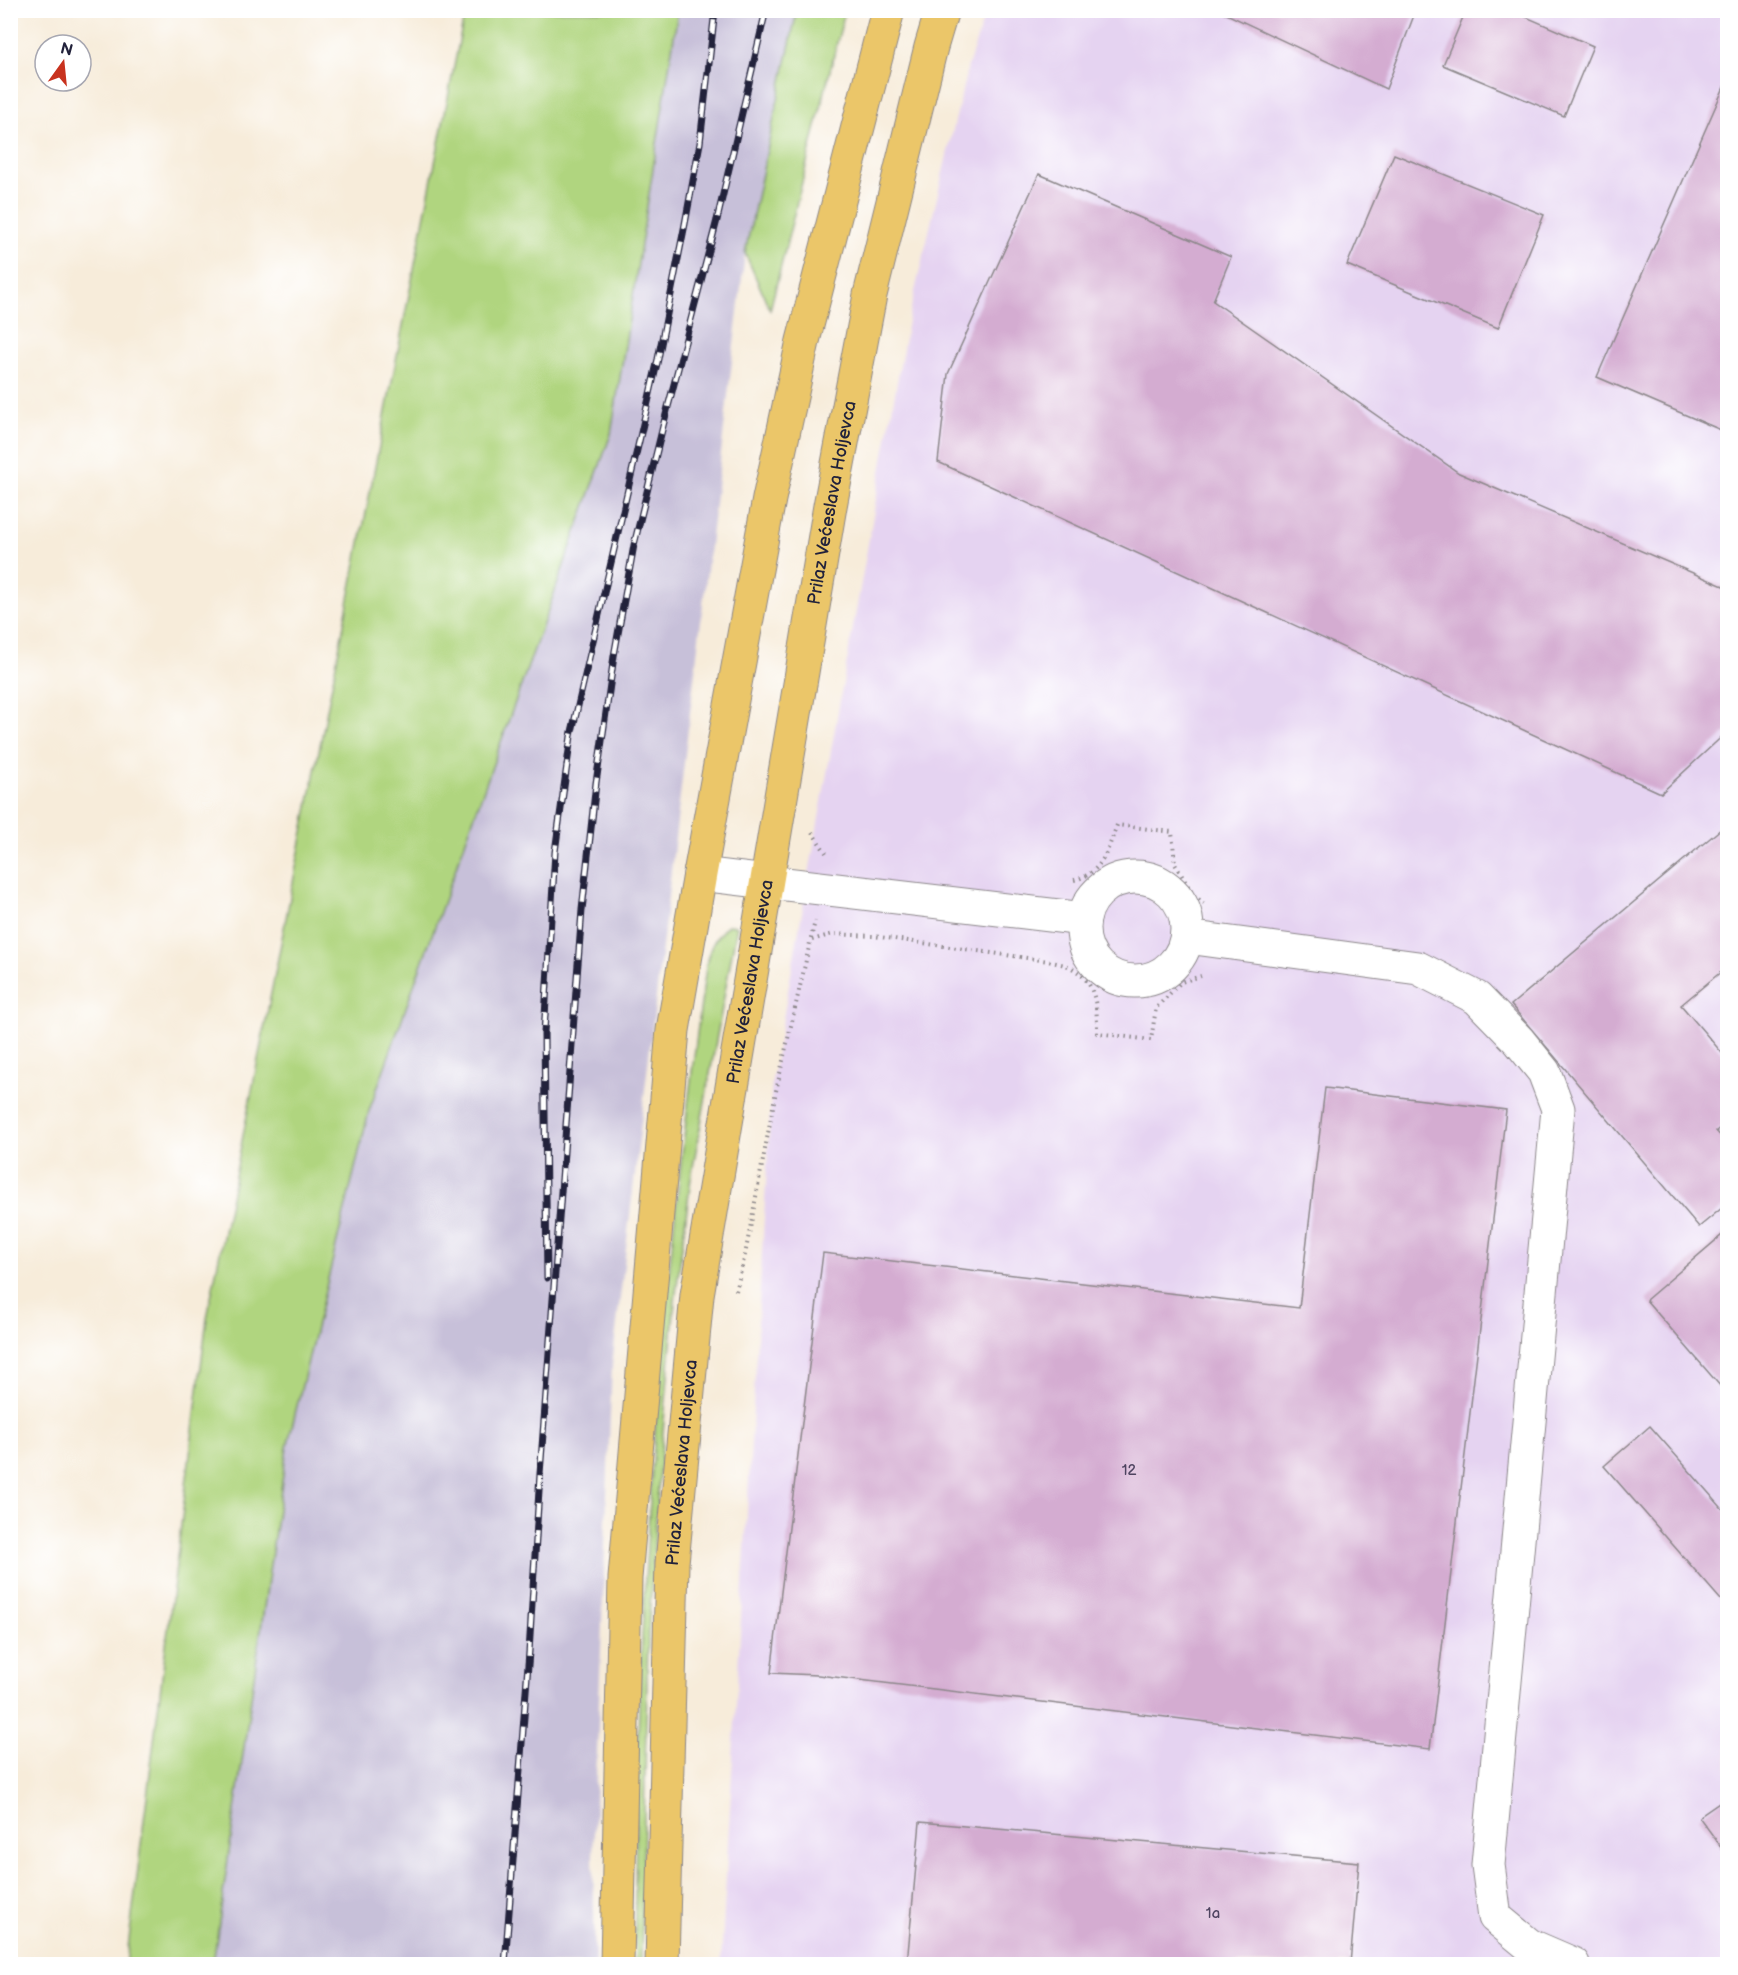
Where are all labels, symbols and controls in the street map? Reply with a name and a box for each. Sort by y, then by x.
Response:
north arrow [33,33,93,93]
text: N [58,39,75,61]
street label: Prilaz Većeslava Holjevca [804,399,861,606]
street label: Prilaz Većeslava Holjevca [723,878,778,1086]
street label: Prilaz Većeslava Holjevca [662,1359,702,1567]
house number: 12 [1122,1461,1136,1480]
house number: 1a [1206,1904,1220,1923]

